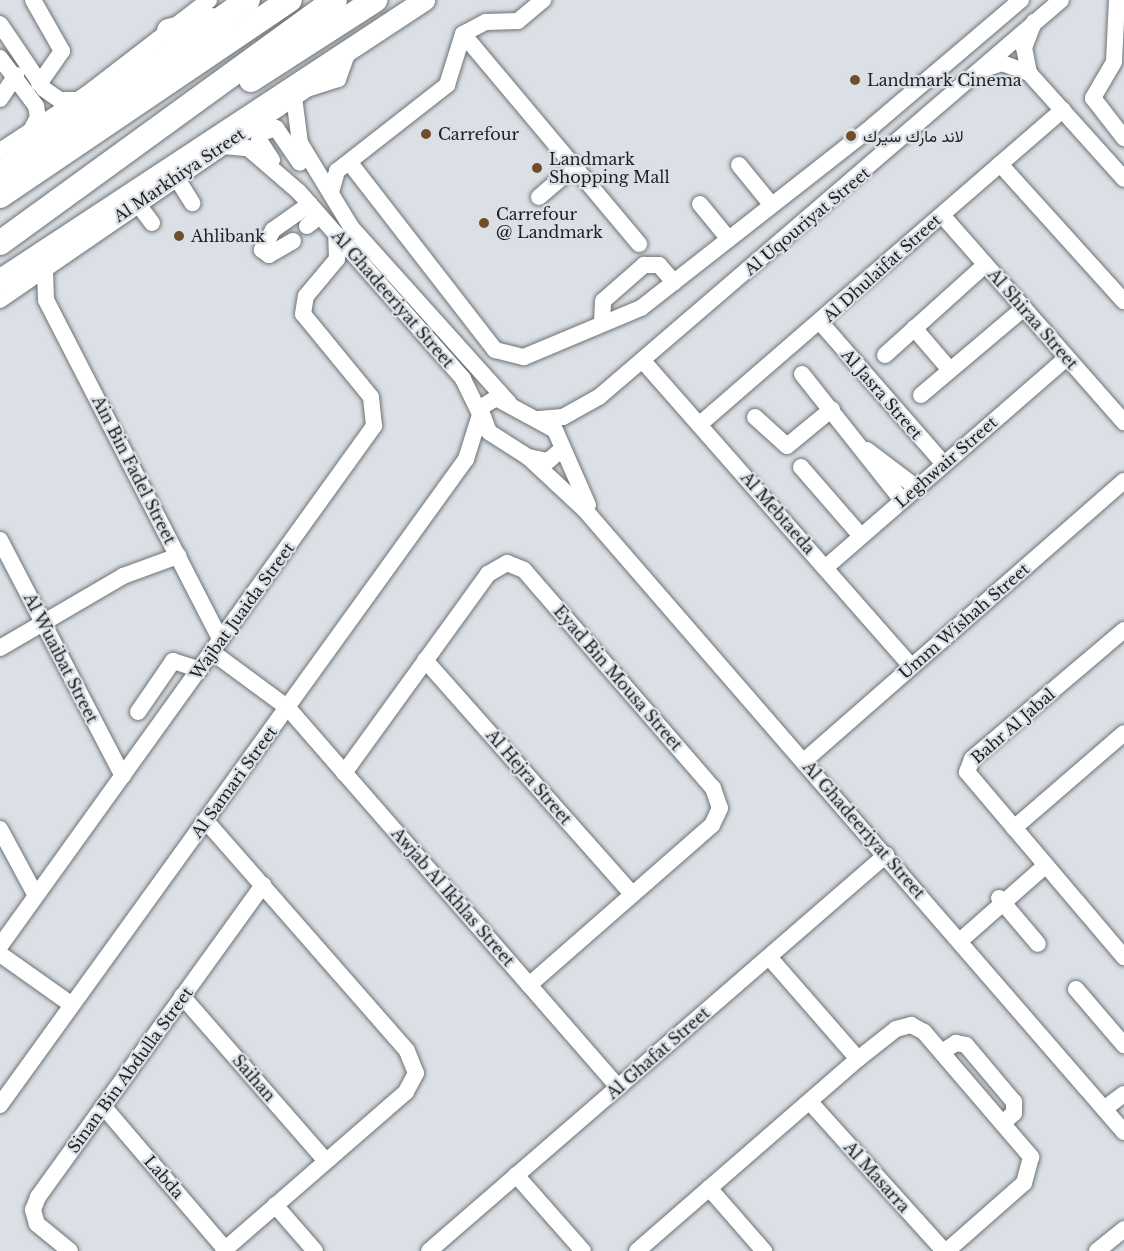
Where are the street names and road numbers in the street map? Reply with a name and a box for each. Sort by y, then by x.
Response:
street label: Al Markhiya Street [110,124,248,226]
street label: Al Uqouriyat Street [740,163,874,279]
street label: Al Dhulaifat Street [819,210,945,326]
street label: Al Ghadeeriyat Street [328,226,458,372]
street label: Al Shiraa Street [984,265,1082,373]
street label: Al Jasra Street [838,345,926,443]
street label: Ain Bin Fadel Street [88,393,180,547]
street label: Leghwair Street [891,412,1001,512]
street label: Al Mebtaeda [737,468,819,558]
street label: Wajbat Juaida Street [186,539,298,683]
street label: Umm Wishah Street [895,559,1033,683]
street label: Al Wuaibat Street [20,590,102,726]
street label: Eyad Bin Mousa Street [550,602,686,754]
street label: Bahr Al Jabal [967,684,1059,768]
street label: Al Samari Street [187,722,281,842]
street label: Al Hejra Street [482,725,576,829]
street label: Al Ghadeeriyat Street [799,757,929,903]
street label: Awjab Al Ikhlas Street [387,824,519,970]
street label: Sinan Bin Abdulla Street [63,983,197,1157]
street label: Al Ghafat Street [603,1003,713,1103]
street label: Saihan [229,1051,279,1105]
street label: Al Masarra [840,1138,914,1216]
street label: Labda [140,1152,188,1202]

